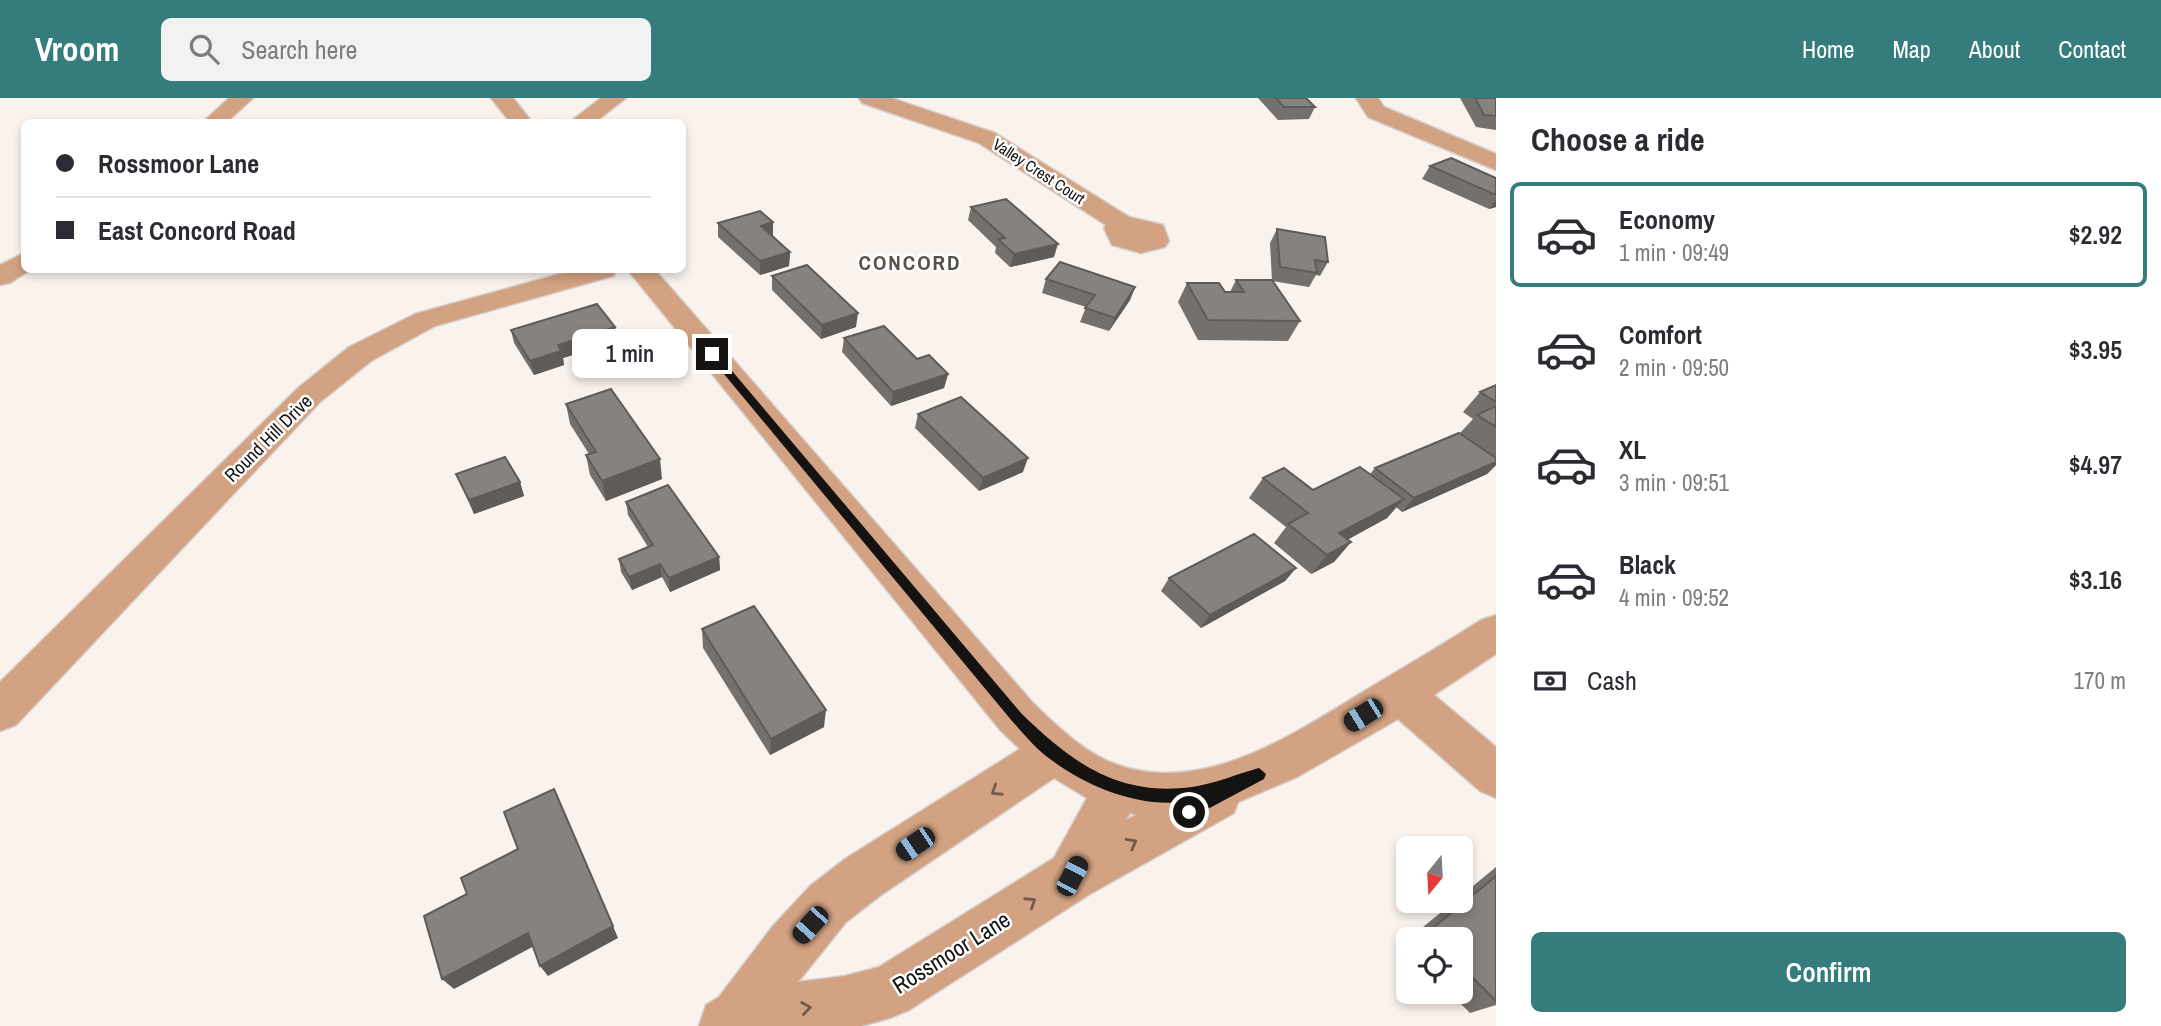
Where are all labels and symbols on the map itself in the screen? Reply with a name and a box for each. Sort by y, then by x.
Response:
street label: Valley Crest Court [989,133,1090,209]
district label: CONCORD [859,248,961,277]
callout: 1 min [572,330,688,378]
route end [696,338,728,370]
street label: Round Hill Drive [218,388,318,488]
car [1340,695,1387,735]
one-way arrow [991,782,1004,795]
route start [1173,796,1205,828]
car [892,824,939,864]
north arrow [1396,836,1474,914]
one-way arrow [1125,838,1137,851]
car [1053,853,1092,899]
one-way arrow [1023,898,1036,911]
car [789,902,832,948]
street label: Rossmoor Lane [886,904,1016,1000]
one-way arrow [800,1000,812,1015]

